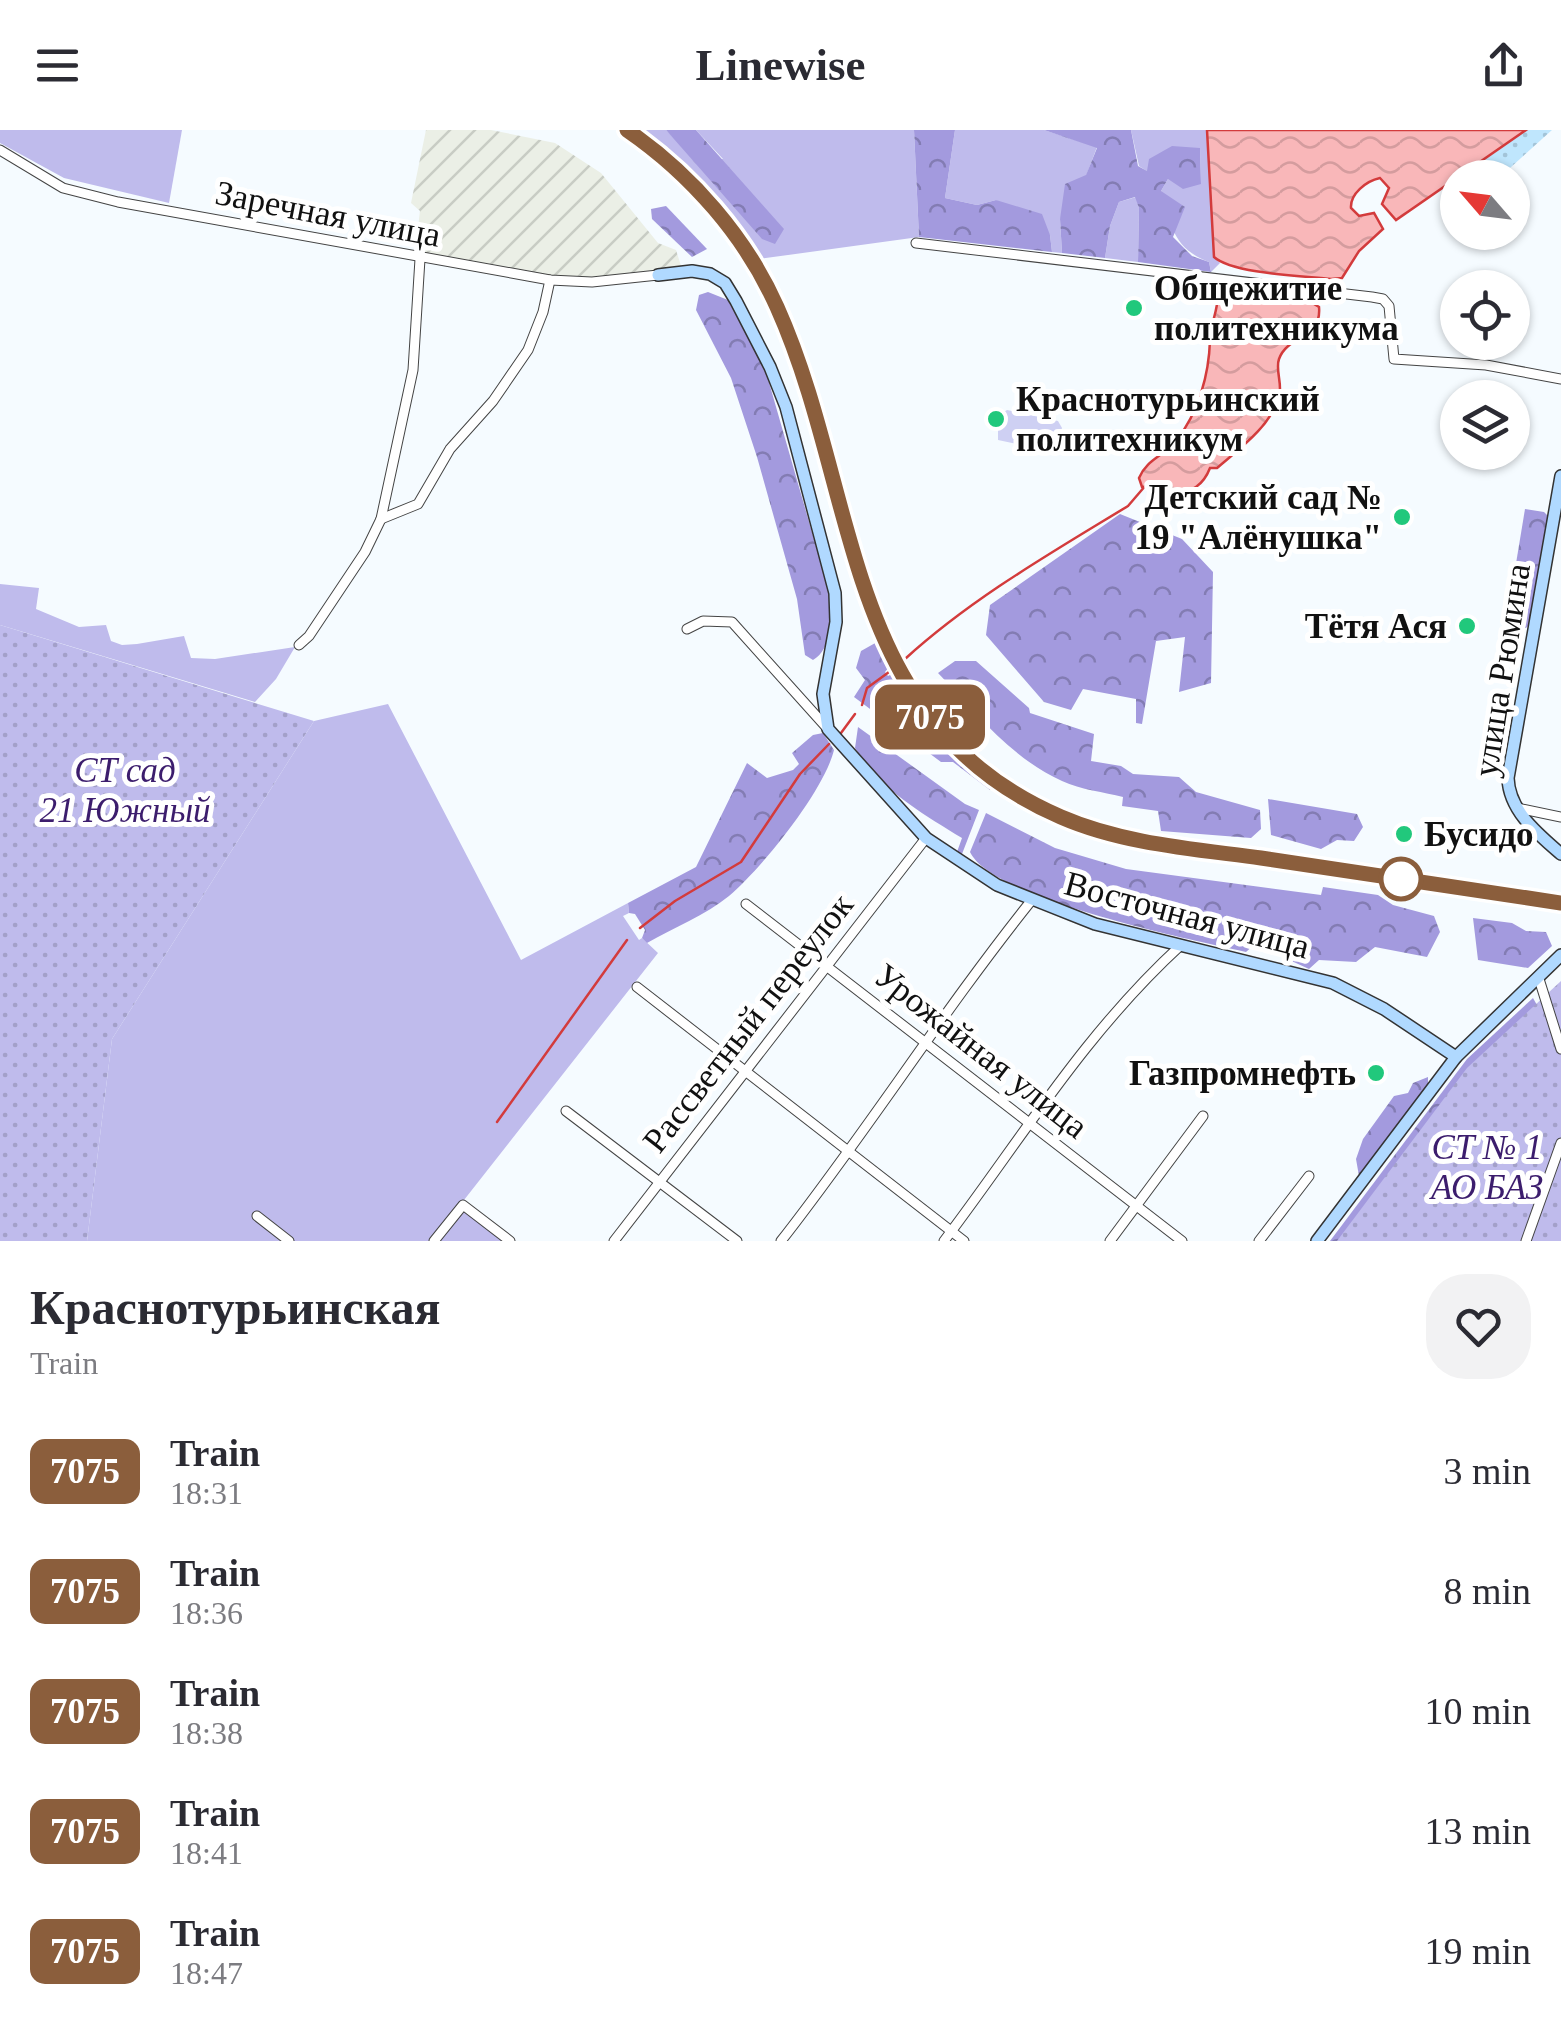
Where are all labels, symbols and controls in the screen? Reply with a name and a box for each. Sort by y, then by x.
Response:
icon: menu [30,38,85,93]
icon: share [1476,38,1531,93]
text: Linewise [695,40,866,90]
north arrow [1440,160,1530,250]
map controls [1440,160,1530,470]
street label: Заречная улица [212,173,444,255]
place label: Общежитие политехникума [1154,269,1399,348]
button: locate [1440,270,1530,360]
marker: Общежитие политехникума [1123,297,1145,319]
place label: Краснотурьинский политехникум [1016,380,1320,459]
button: layers [1440,380,1530,470]
marker: Краснотурьинский политехникум [985,408,1007,430]
place label: Детский сад № 19 "Алёнушка" [1135,478,1382,557]
marker: Детский сад № 19 "Алёнушка" [1391,506,1413,528]
street label: улица Рюмина [1466,560,1538,779]
place label: Тётя Ася [1305,607,1447,646]
marker: Тётя Ася [1456,615,1478,637]
line badge: 7075 [860,684,1000,750]
text: 7075 [895,698,965,737]
park label: СТ сад 21 Южный [39,751,211,830]
place label: Бусидо [1424,815,1534,854]
marker: Бусидо [1393,823,1415,845]
unlabelled marker [1380,858,1422,900]
street label: Восточная улица [1060,864,1314,967]
street label: Рассветный переулок [635,885,862,1160]
street label: Урожайная улица [867,956,1096,1147]
place label: Газпромнефть [1129,1054,1356,1093]
marker: Газпромнефть [1365,1062,1387,1084]
park label: СТ № 1 АО БАЗ [1429,1128,1543,1207]
button: heart [1426,1274,1531,1379]
text: Краснотурьинская [30,1281,440,1334]
text: Train [30,1345,98,1381]
text: Train [170,1432,260,1474]
text: 3 min [1443,1450,1531,1492]
text: 7075 [50,1452,120,1491]
text: 18:31 [170,1475,243,1511]
text: Train [170,1552,260,1594]
text: 8 min [1443,1570,1531,1612]
text: 7075 [50,1572,120,1611]
text: 18:36 [170,1595,243,1631]
text: Train [170,1672,260,1714]
text: 10 min [1424,1690,1531,1732]
text: 7075 [50,1692,120,1731]
text: 18:38 [170,1715,243,1751]
text: Train [170,1792,260,1834]
text: 13 min [1424,1810,1531,1852]
text: 7075 [50,1812,120,1851]
text: 18:41 [170,1835,243,1871]
text: Train [170,1912,260,1954]
text: 19 min [1424,1930,1531,1972]
text: 7075 [50,1932,120,1971]
text: 18:47 [170,1955,243,1991]

